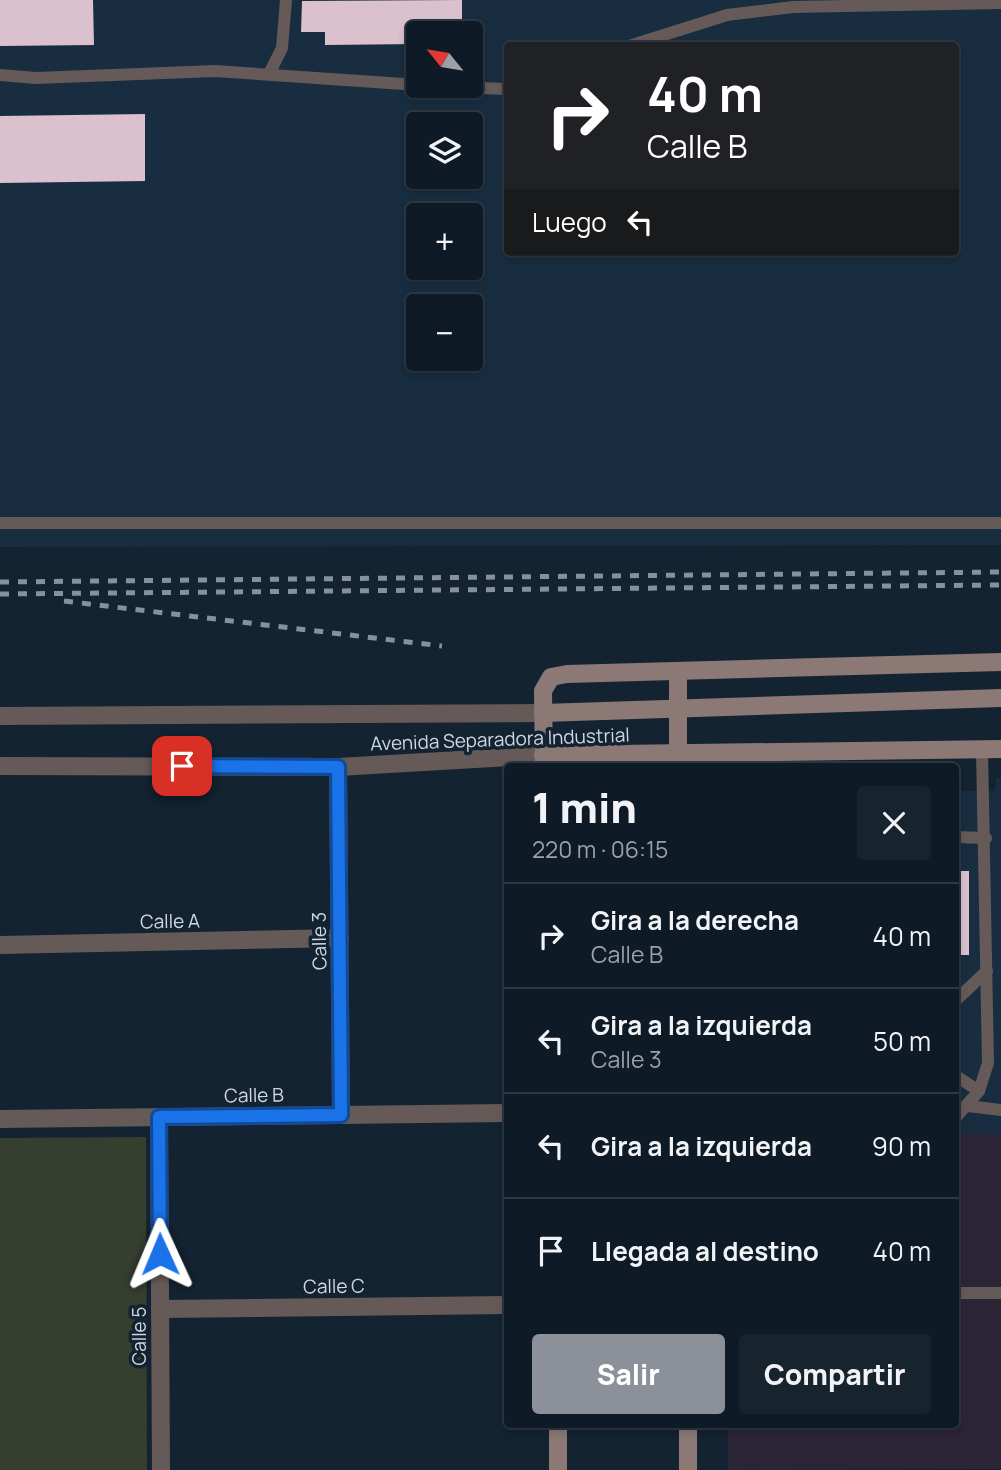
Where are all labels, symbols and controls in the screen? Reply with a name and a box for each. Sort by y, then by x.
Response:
north arrow [406,21,483,98]
map controls [406,21,483,371]
text: 40 m [647,60,763,127]
icon: right [532,70,623,161]
button: layers [406,112,483,189]
text: Calle B [647,124,747,168]
button: + [406,203,483,280]
icon: left [621,203,659,241]
text: Luego [532,204,607,240]
button: − [406,294,483,371]
street label: Avenida Separadora Industrial [370,721,630,757]
pin [152,736,212,796]
icon: arrive [163,747,201,785]
text: 1 min [532,778,637,836]
button: close [857,786,931,860]
text: 220 m · 06:15 [532,833,668,865]
text: Gira a la derecha [591,902,799,938]
street label: Calle A [140,907,200,935]
street label: Calle 3 [305,912,333,970]
icon: right [532,917,570,955]
text: 40 m [873,918,931,954]
text: Calle B [591,938,663,970]
text: Gira a la izquierda [591,1007,812,1043]
icon: left [532,1022,570,1060]
text: 50 m [873,1023,931,1059]
text: Calle 3 [591,1043,662,1075]
street label: Calle B [224,1081,284,1109]
icon: left [532,1127,570,1165]
text: Gira a la izquierda [591,1128,812,1164]
text: 90 m [872,1128,931,1164]
position arrow [123,1217,197,1291]
icon: arrive [532,1232,570,1270]
text: Llegada al destino [591,1233,819,1269]
text: 40 m [873,1233,931,1269]
street label: Calle C [303,1272,365,1300]
street label: Calle 5 [126,1307,152,1365]
button: Salir [532,1334,725,1414]
button: Compartir [739,1334,931,1414]

